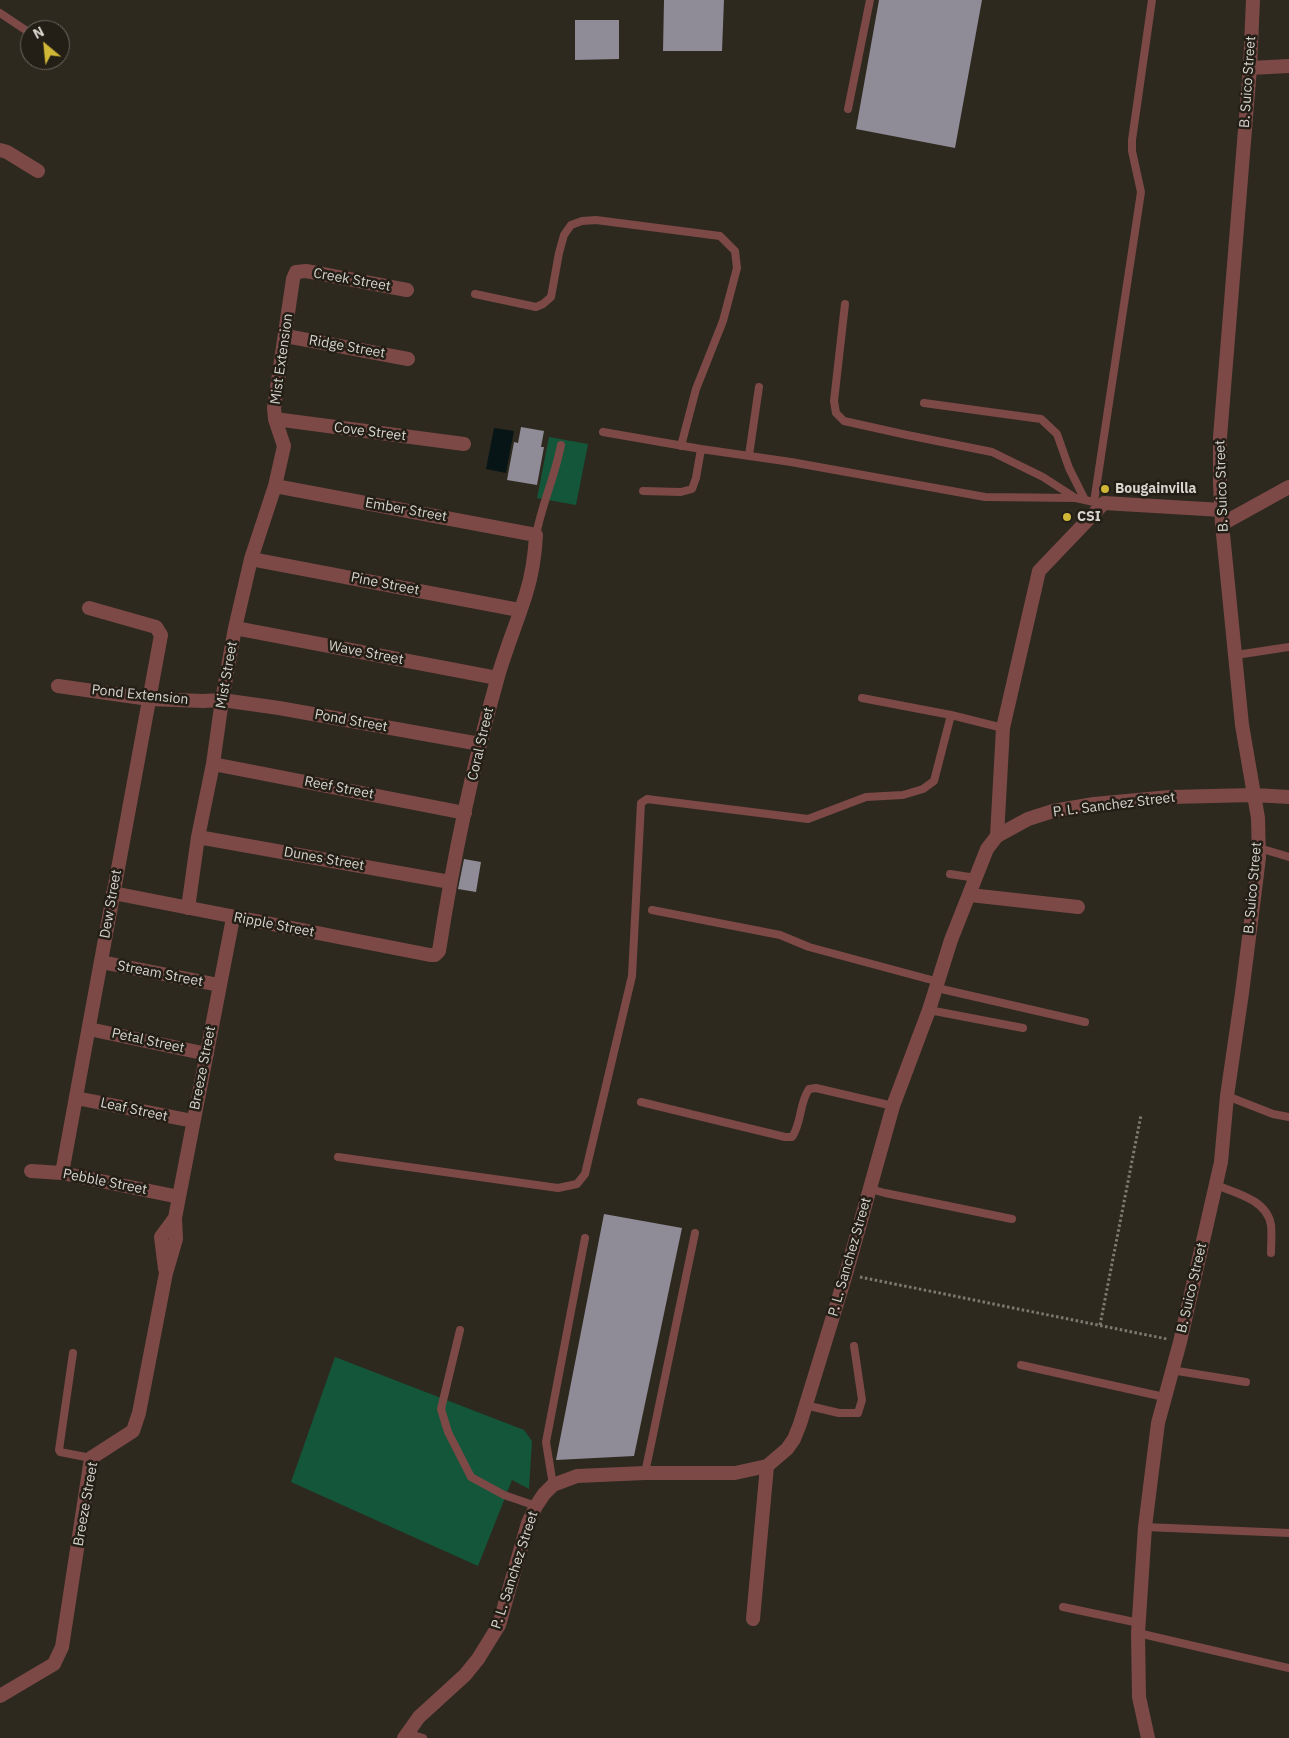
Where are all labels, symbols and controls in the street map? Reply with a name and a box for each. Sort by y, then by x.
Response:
north arrow [20,20,70,70]
text: N [30,22,47,43]
street label: B. Suico Street [1236,35,1260,129]
street label: Creek Street [312,265,392,295]
street label: Mist Extension [267,312,297,406]
street label: Ridge Street [307,332,387,362]
street label: Cove Street [333,419,407,445]
street label: B. Suico Street [1212,440,1232,532]
place label: Bougainvilla [1115,481,1196,497]
marker: Bougainvilla [1099,483,1111,495]
street label: Ember Street [364,495,448,525]
place label: CSI [1077,509,1101,525]
marker: CSI [1061,511,1073,523]
street label: Pine Street [349,569,421,599]
street label: Wave Street [327,638,405,668]
street label: Mist Street [213,640,241,710]
street label: Pond Extension [91,682,189,708]
street label: Pond Street [313,706,389,736]
street label: Coral Street [464,706,498,782]
street label: Reef Street [303,773,375,803]
street label: P. L. Sanchez Street [1052,789,1176,821]
street label: B. Suico Street [1241,841,1265,935]
street label: Dunes Street [282,844,366,874]
street label: Dew Street [97,868,125,940]
street label: Ripple Street [232,909,316,941]
street label: Stream Street [116,957,204,991]
street label: Petal Street [110,1025,186,1057]
street label: Breeze Street [187,1025,219,1111]
street label: Leaf Street [99,1095,169,1125]
street label: Pebble Street [62,1166,148,1198]
street label: P. L. Sanchez Street [825,1196,875,1318]
street label: B. Suico Street [1173,1241,1211,1335]
street label: Breeze Street [70,1461,102,1547]
street label: P. L. Sanchez Street [488,1509,542,1631]

